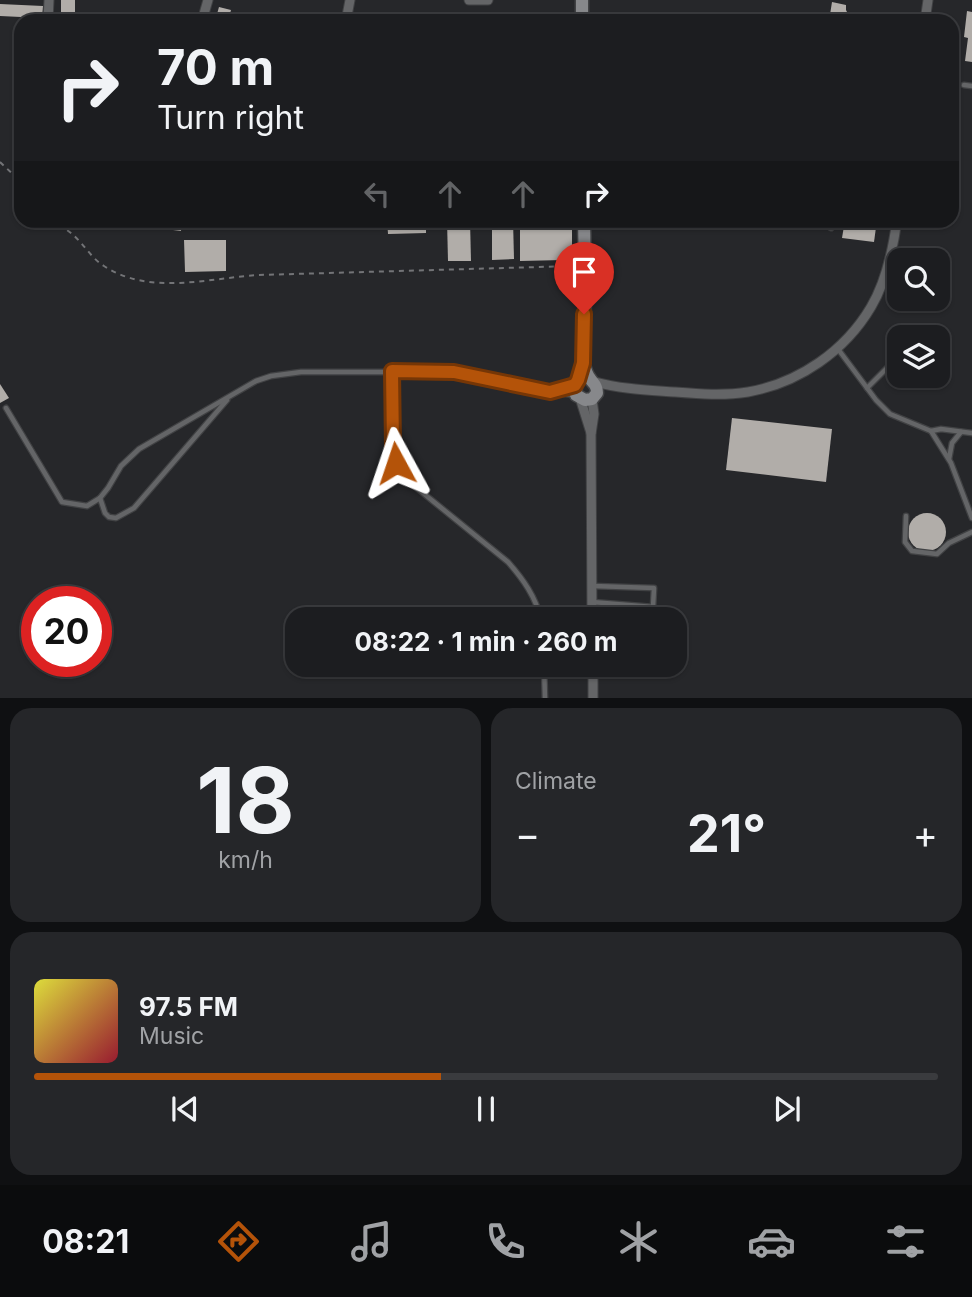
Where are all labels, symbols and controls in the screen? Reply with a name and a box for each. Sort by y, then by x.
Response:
text: 70 m [157,38,274,97]
icon: right [42,42,133,133]
text: Turn right [157,98,304,137]
icon: left [358,175,396,213]
icon: ahead [431,175,469,213]
icon: ahead [504,175,542,213]
icon: right [577,175,615,213]
pin [554,242,614,314]
map controls [887,248,950,388]
button: search [887,248,950,311]
icon: arrive [565,253,603,291]
button: layers [887,325,950,388]
position arrow [359,426,433,500]
speed limit sign: 20 [21,586,112,677]
text: 08:22 · 1 min · 260 m [355,626,617,657]
text: 18 [196,745,295,855]
text: Climate [515,767,597,795]
text: 21° [687,802,766,865]
text: − [515,811,540,857]
text: + [913,811,938,857]
text: km/h [218,846,273,874]
text: 97.5 FM [139,991,238,1022]
text: Music [139,1022,204,1050]
icon: previous [166,1090,204,1128]
icon: pause [467,1090,505,1128]
icon: next [768,1090,806,1128]
icon: directions [214,1217,263,1266]
icon: music [347,1217,396,1266]
icon: phone [481,1217,530,1266]
icon: climate [614,1217,663,1266]
icon: car [747,1217,796,1266]
icon: filters [881,1217,930,1266]
text: 08:21 [42,1222,129,1261]

